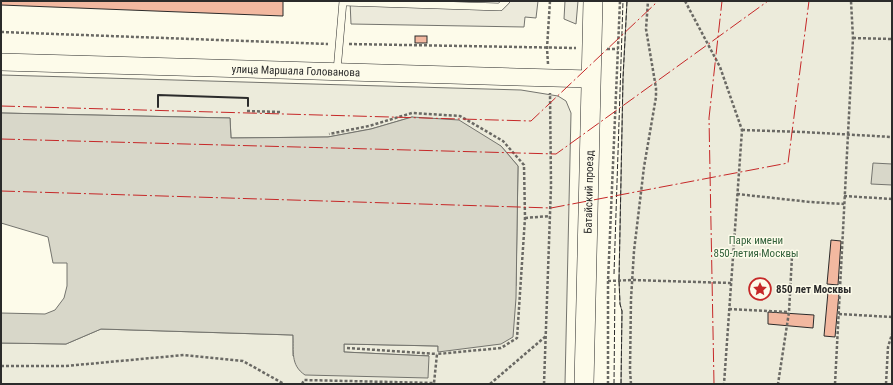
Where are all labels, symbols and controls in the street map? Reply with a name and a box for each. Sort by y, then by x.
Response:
street label: улица Маршала Голованова [231,62,360,79]
street label: Батайский проезд [581,150,596,234]
park label: Парк имени 850-летия Москвы [713,234,799,260]
place icon: 850 лет Москвы [747,276,773,302]
place label: 850 лет Москвы [776,283,851,296]

